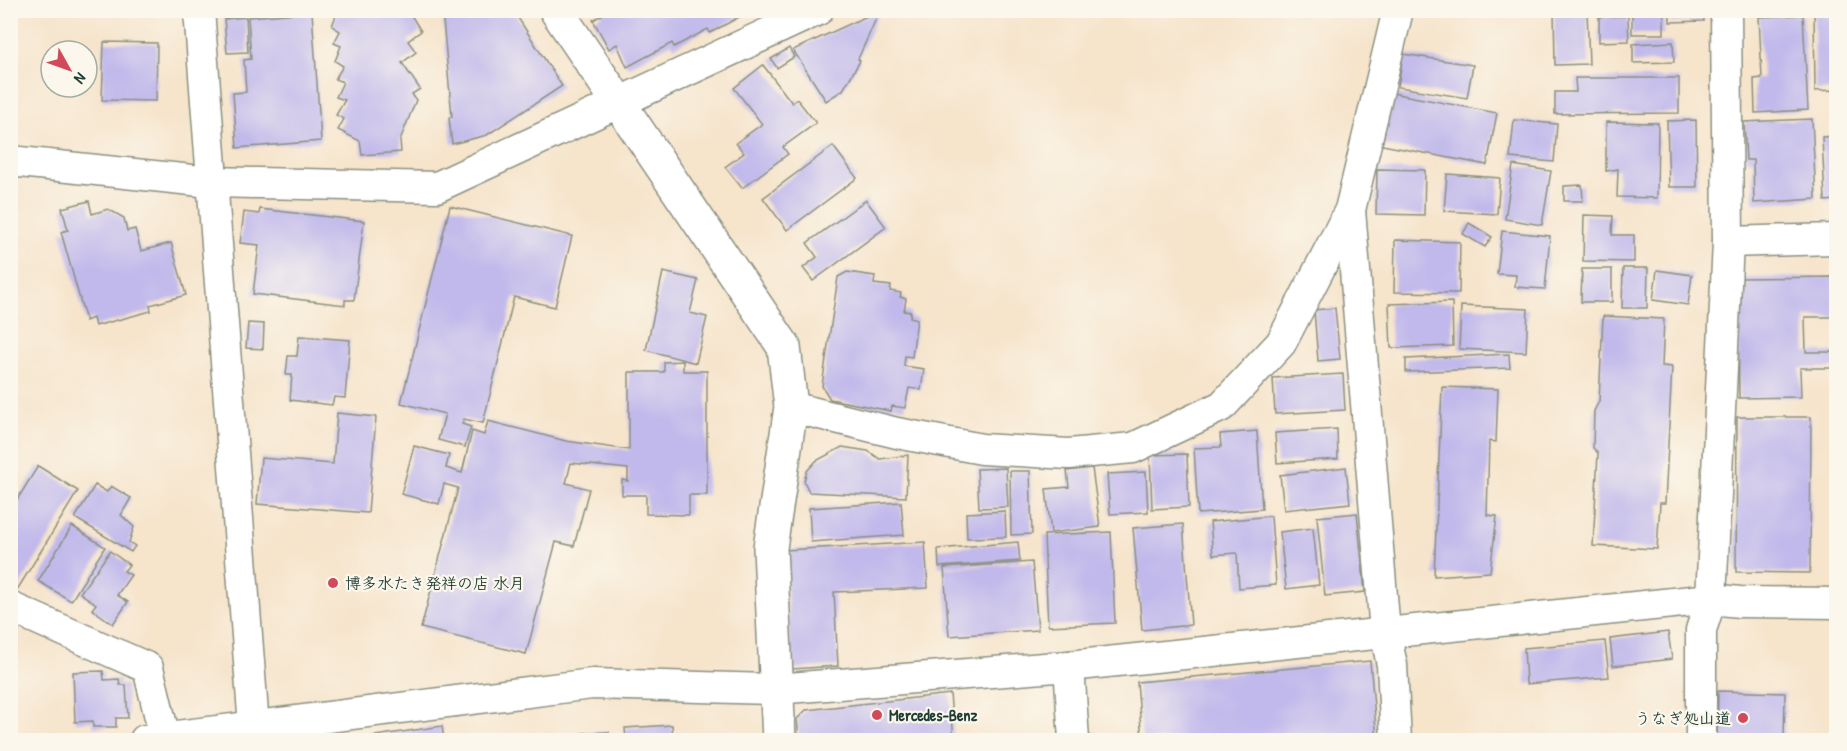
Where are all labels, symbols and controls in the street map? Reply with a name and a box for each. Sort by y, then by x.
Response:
north arrow [39,39,99,99]
text: N [69,68,92,89]
place label: 博多水たき発祥の店 水月 [345,572,525,594]
marker: 博多水たき発祥の店 水月 [326,576,340,590]
place label: Mercedes-Benz [889,704,978,726]
place label: うなぎ処山道 [1635,707,1731,729]
marker: Mercedes-Benz [870,708,884,722]
marker: うなぎ処山道 [1736,711,1750,725]

